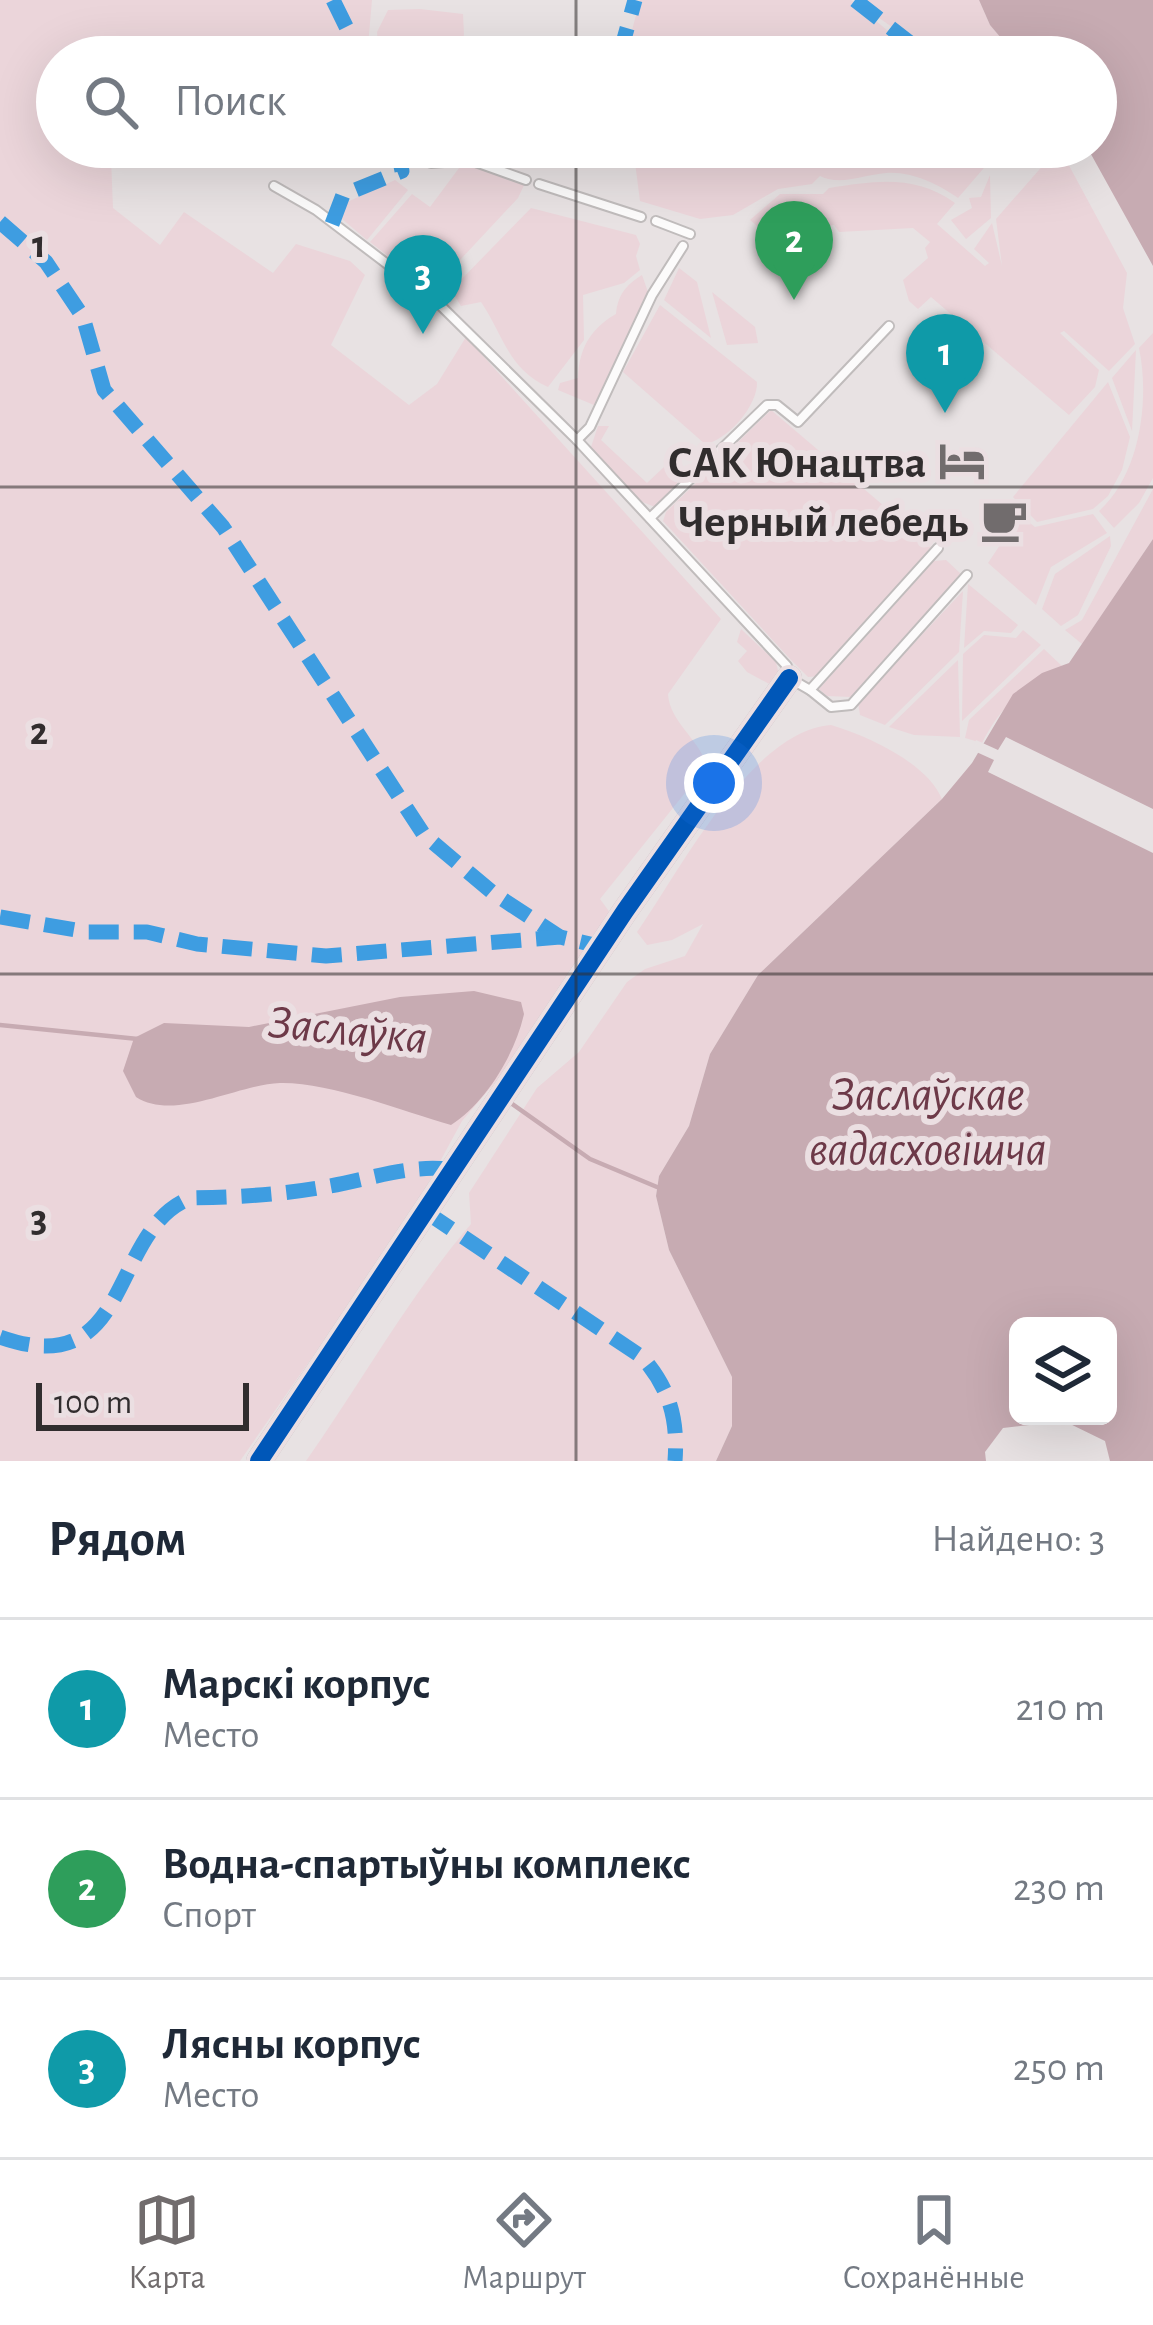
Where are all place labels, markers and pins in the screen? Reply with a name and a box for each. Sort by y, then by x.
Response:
pin: 2 [755,201,833,300]
pin: 3 [384,235,462,334]
pin: 1 [906,314,984,413]
hotel icon: САК Юнацтва [937,436,987,486]
place label: САК Юнацтва [668,441,926,486]
cafe icon: Черный лебедь [979,495,1029,545]
place label: Черный лебедь [678,500,968,545]

